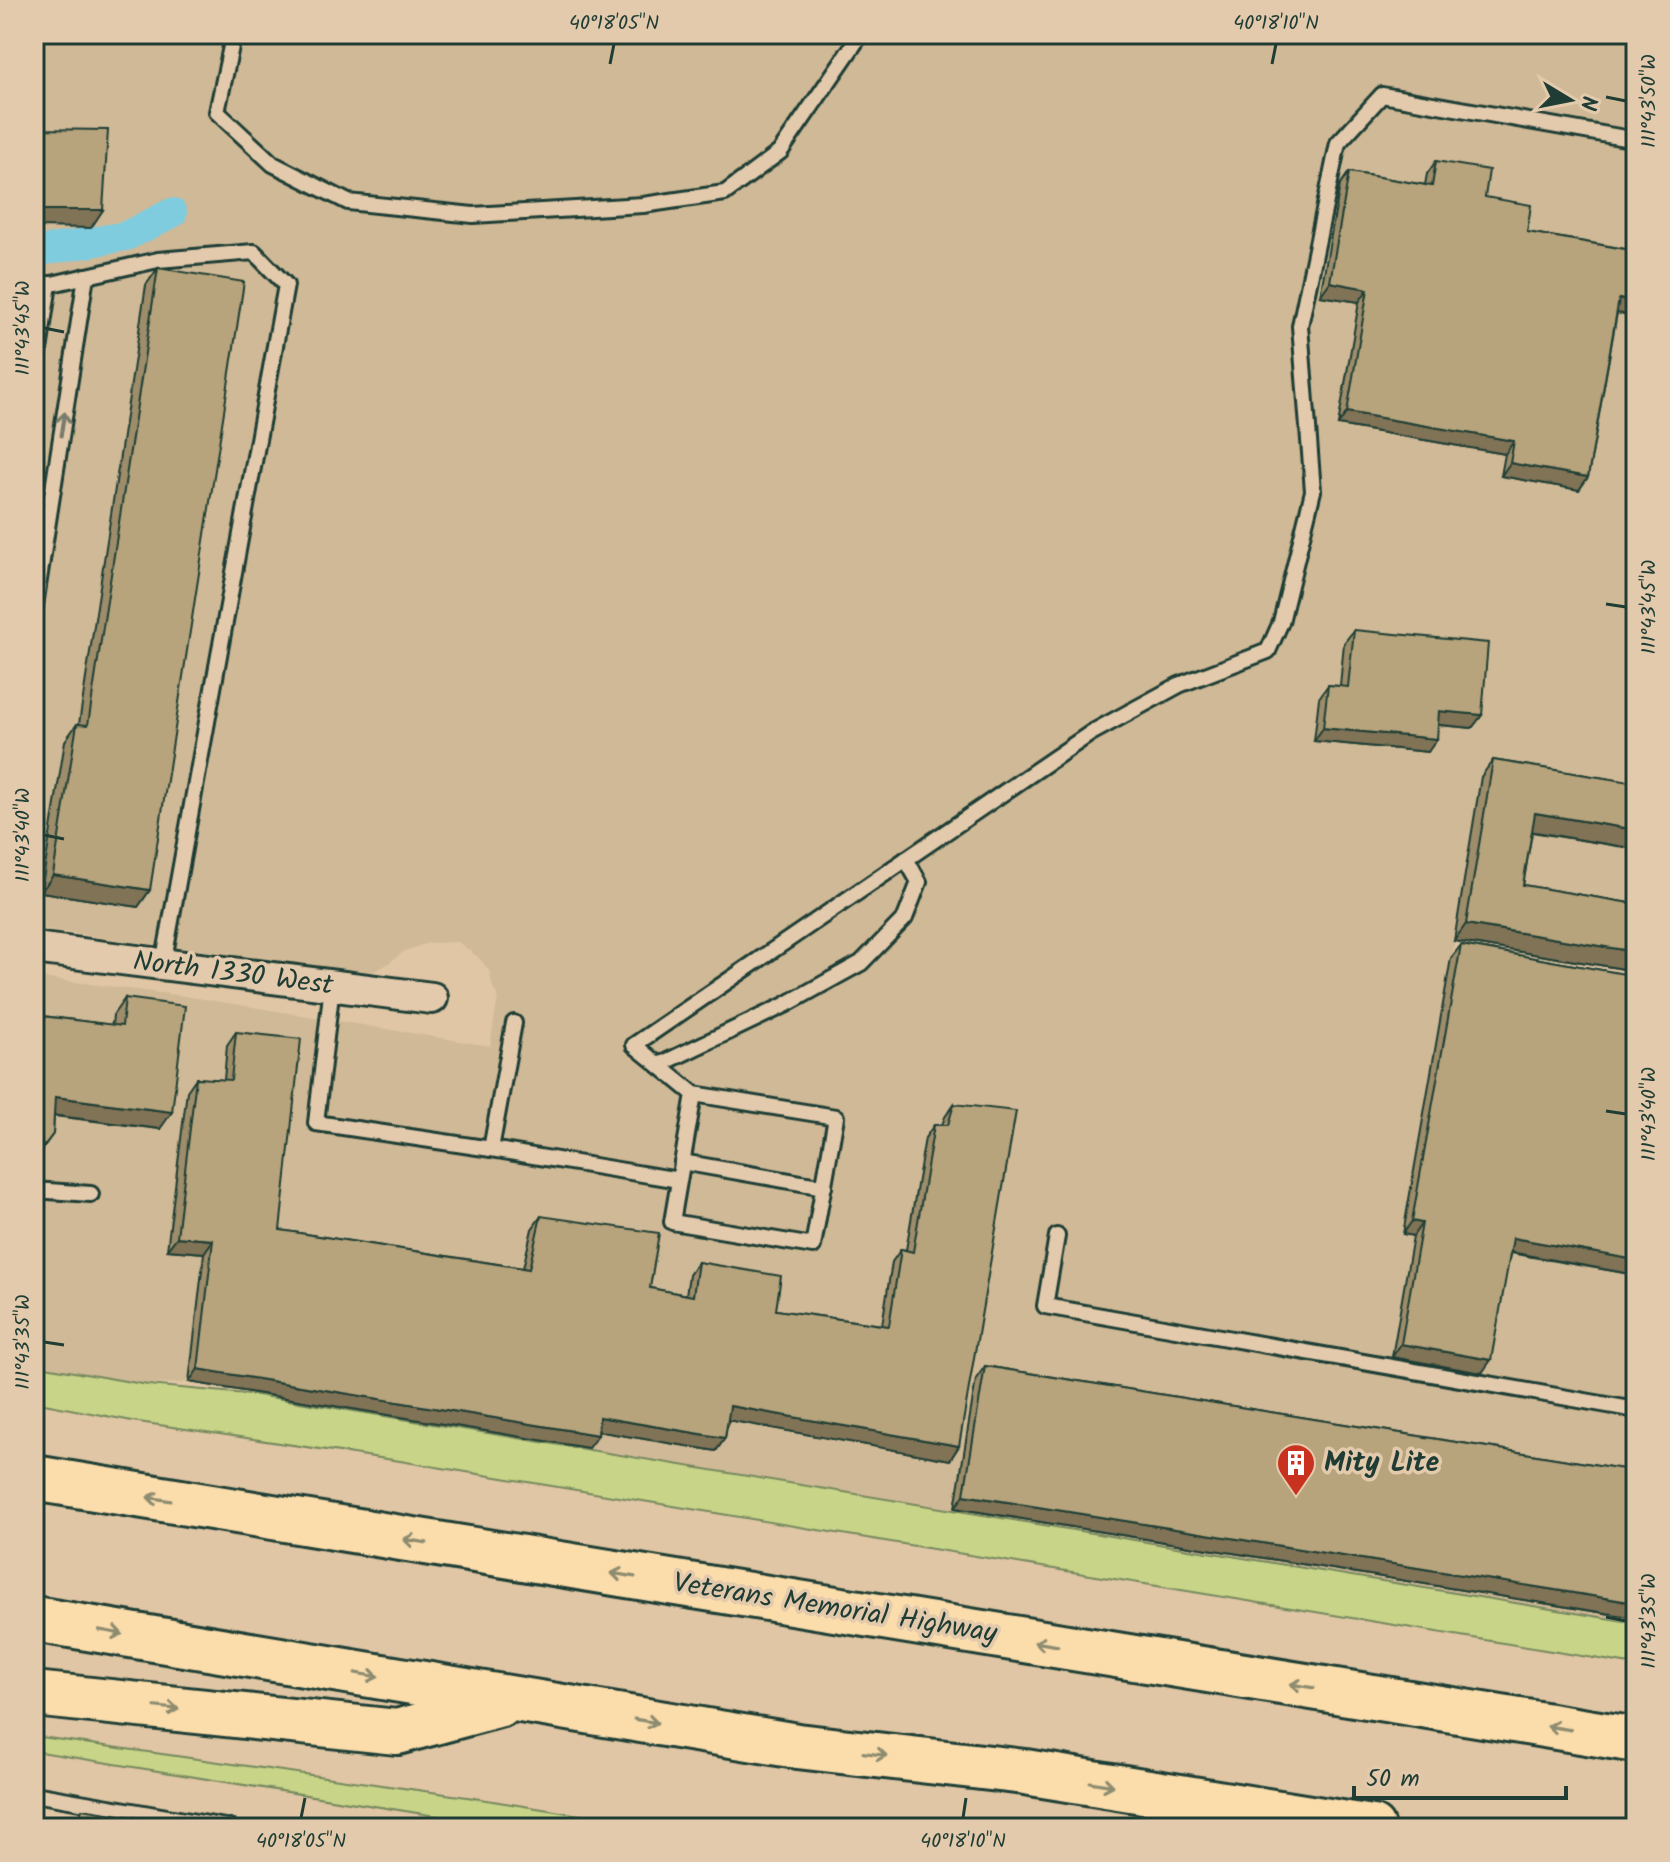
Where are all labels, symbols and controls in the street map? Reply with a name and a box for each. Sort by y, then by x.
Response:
text: 40°18'05"N [569,8,659,40]
text: 40°18'10"N [1233,8,1319,40]
text: 111°43'50"W [1634,54,1666,148]
north arrow [1530,60,1610,140]
text: N [1569,93,1606,113]
text: 111°43'45"W [8,281,40,375]
one-way arrow [56,412,71,437]
text: 111°43'45"W [1634,560,1666,654]
text: 111°43'40"W [8,788,40,882]
street label: North 1330 West [130,939,337,1009]
text: 111°43'40"W [1634,1067,1666,1161]
text: 111°43'35"W [8,1294,40,1390]
place label: Mity Lite [1324,1441,1440,1486]
building icon: Mity Lite [1275,1442,1317,1497]
one-way arrow [146,1490,172,1505]
one-way arrow [403,1532,428,1547]
street label: Veterans Memorial Highway [670,1561,1001,1657]
one-way arrow [611,1566,637,1581]
text: 111°43'35"W [1634,1573,1666,1669]
one-way arrow [98,1626,123,1641]
one-way arrow [1034,1635,1059,1650]
one-way arrow [354,1669,380,1684]
one-way arrow [1290,1677,1316,1692]
one-way arrow [153,1701,180,1716]
one-way arrow [633,1715,658,1730]
one-way arrow [1547,1719,1572,1734]
one-way arrow [861,1747,887,1762]
scale bar [1354,1750,1566,1800]
text: 50 m [1366,1760,1420,1799]
one-way arrow [1089,1777,1115,1792]
text: 40°18'05"N [256,1826,346,1858]
text: 40°18'10"N [920,1826,1006,1858]

